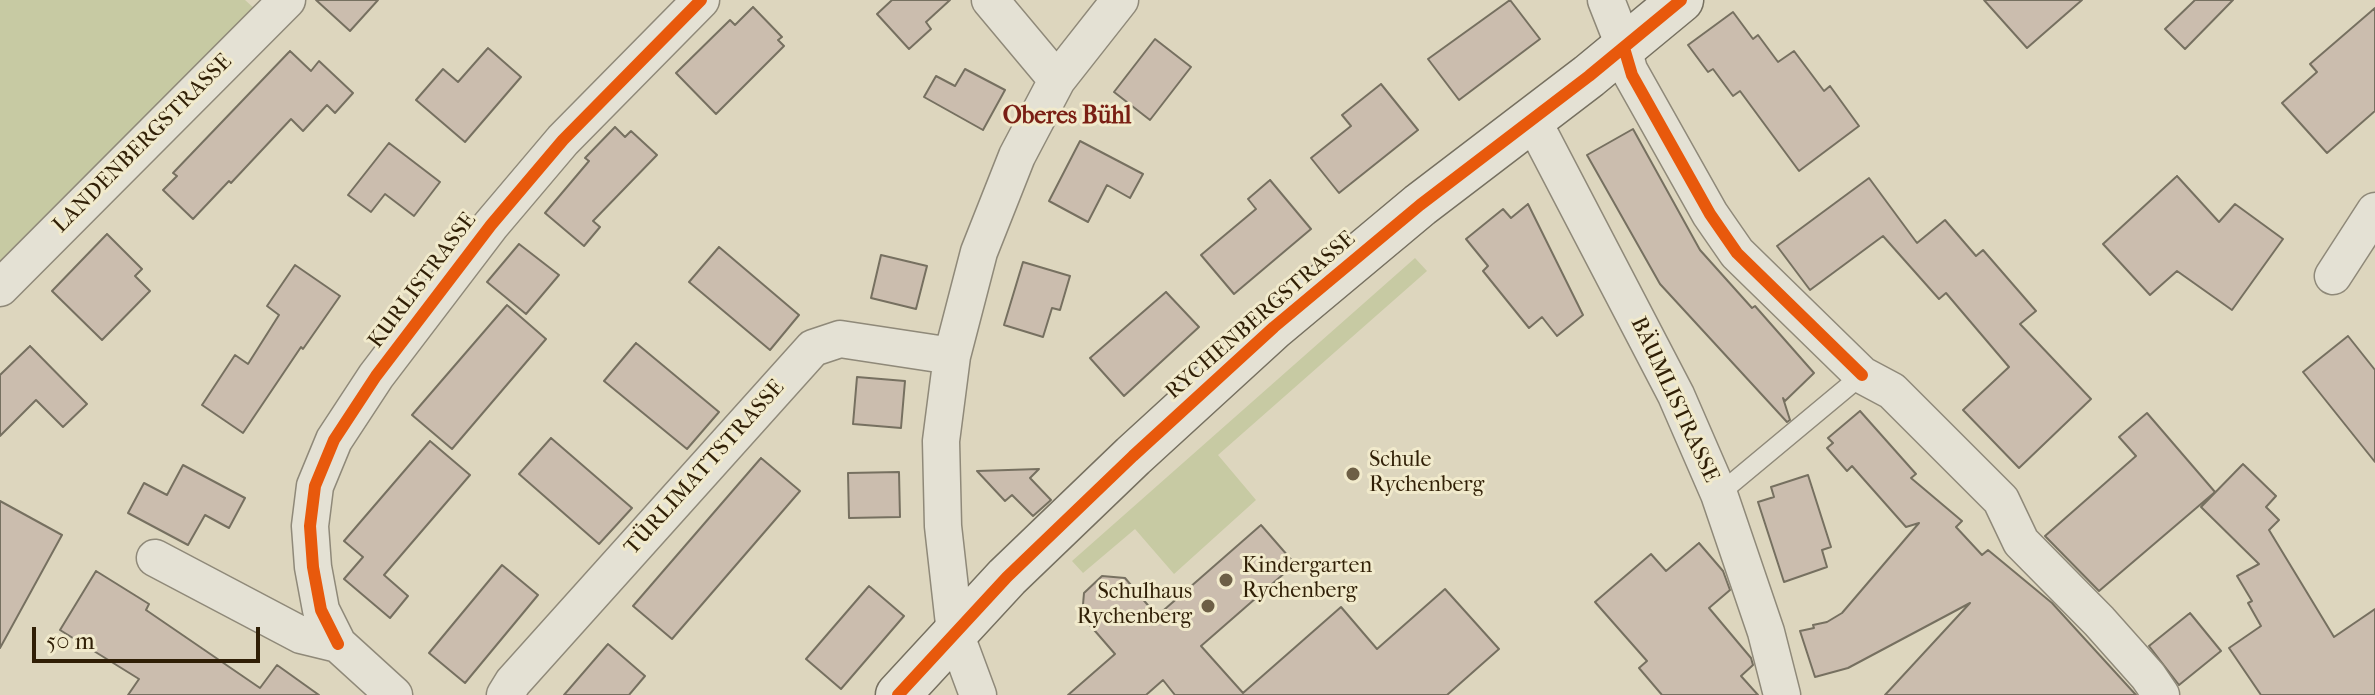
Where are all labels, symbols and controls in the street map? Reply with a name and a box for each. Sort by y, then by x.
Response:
street label: LANDENBERGSTRASSE [48,49,238,239]
district label: Oberes Bühl [1003,103,1131,131]
street label: KURLISTRASSE [363,208,483,354]
street label: RYCHENBERGSTRASSE [1161,226,1361,406]
street label: BÄUMLISTRASSE [1624,313,1724,487]
street label: TÜRLIMATTSTRASSE [619,375,791,561]
place label: Schule Rychenberg [1369,448,1484,500]
marker: Schule Rychenberg [1344,465,1362,483]
place label: Kindergarten Rychenberg [1242,554,1372,606]
marker: Kindergarten Rychenberg [1217,571,1235,589]
place label: Schulhaus Rychenberg [1077,580,1192,632]
marker: Schulhaus Rychenberg [1199,597,1217,615]
scale bar [36,611,264,661]
text: 50 m [46,627,95,655]

